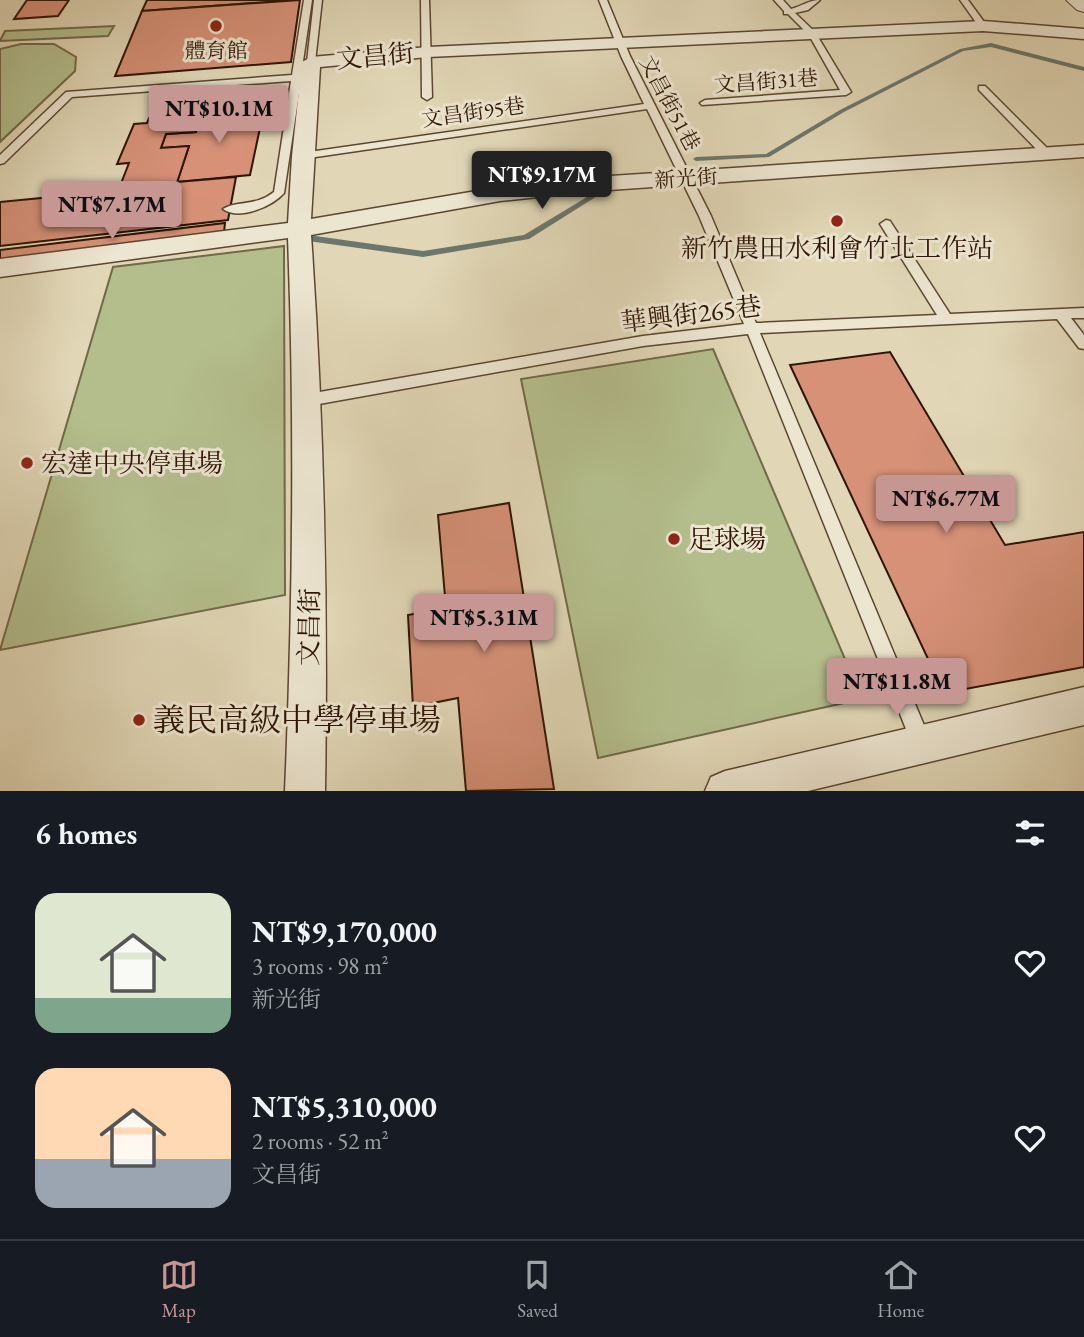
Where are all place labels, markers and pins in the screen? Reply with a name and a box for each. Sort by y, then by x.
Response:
marker: 體育館 [208,18,224,34]
place label: 體育館 [185,37,248,64]
pin: NT$10.1M [147,86,291,145]
pin: NT$9.17M [470,152,614,211]
pin: NT$7.17M [40,182,184,241]
marker: 新竹農田水利會竹北工作站 [829,213,845,229]
place label: 新竹農田水利會竹北工作站 [681,231,993,265]
place label: 宏達中央停車場 [41,446,223,480]
marker: 宏達中央停車場 [19,455,35,471]
pin: NT$6.77M [874,476,1018,535]
place label: 足球場 [688,522,766,556]
marker: 足球場 [666,531,682,547]
pin: NT$5.31M [412,594,556,654]
pin: NT$11.8M [825,658,969,718]
place label: 義民高級中學停車場 [153,699,441,741]
marker: 義民高級中學停車場 [131,712,147,728]

